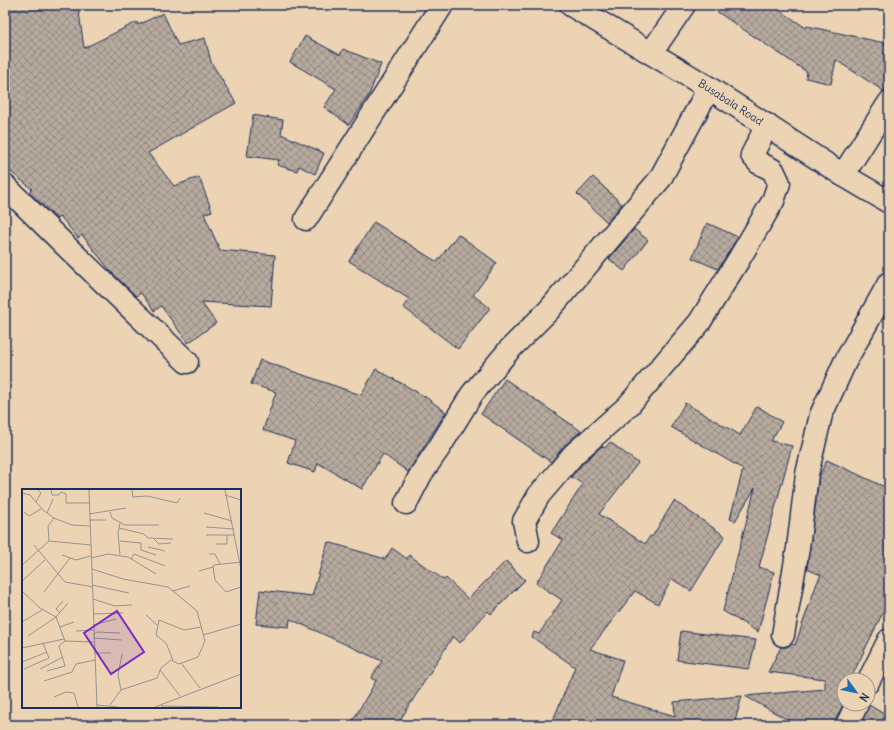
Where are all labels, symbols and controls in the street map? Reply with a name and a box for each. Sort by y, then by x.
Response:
street label: Busabala Road [696,76,766,129]
inset map [22,489,241,708]
north arrow [836,672,876,712]
text: N [856,690,872,704]

